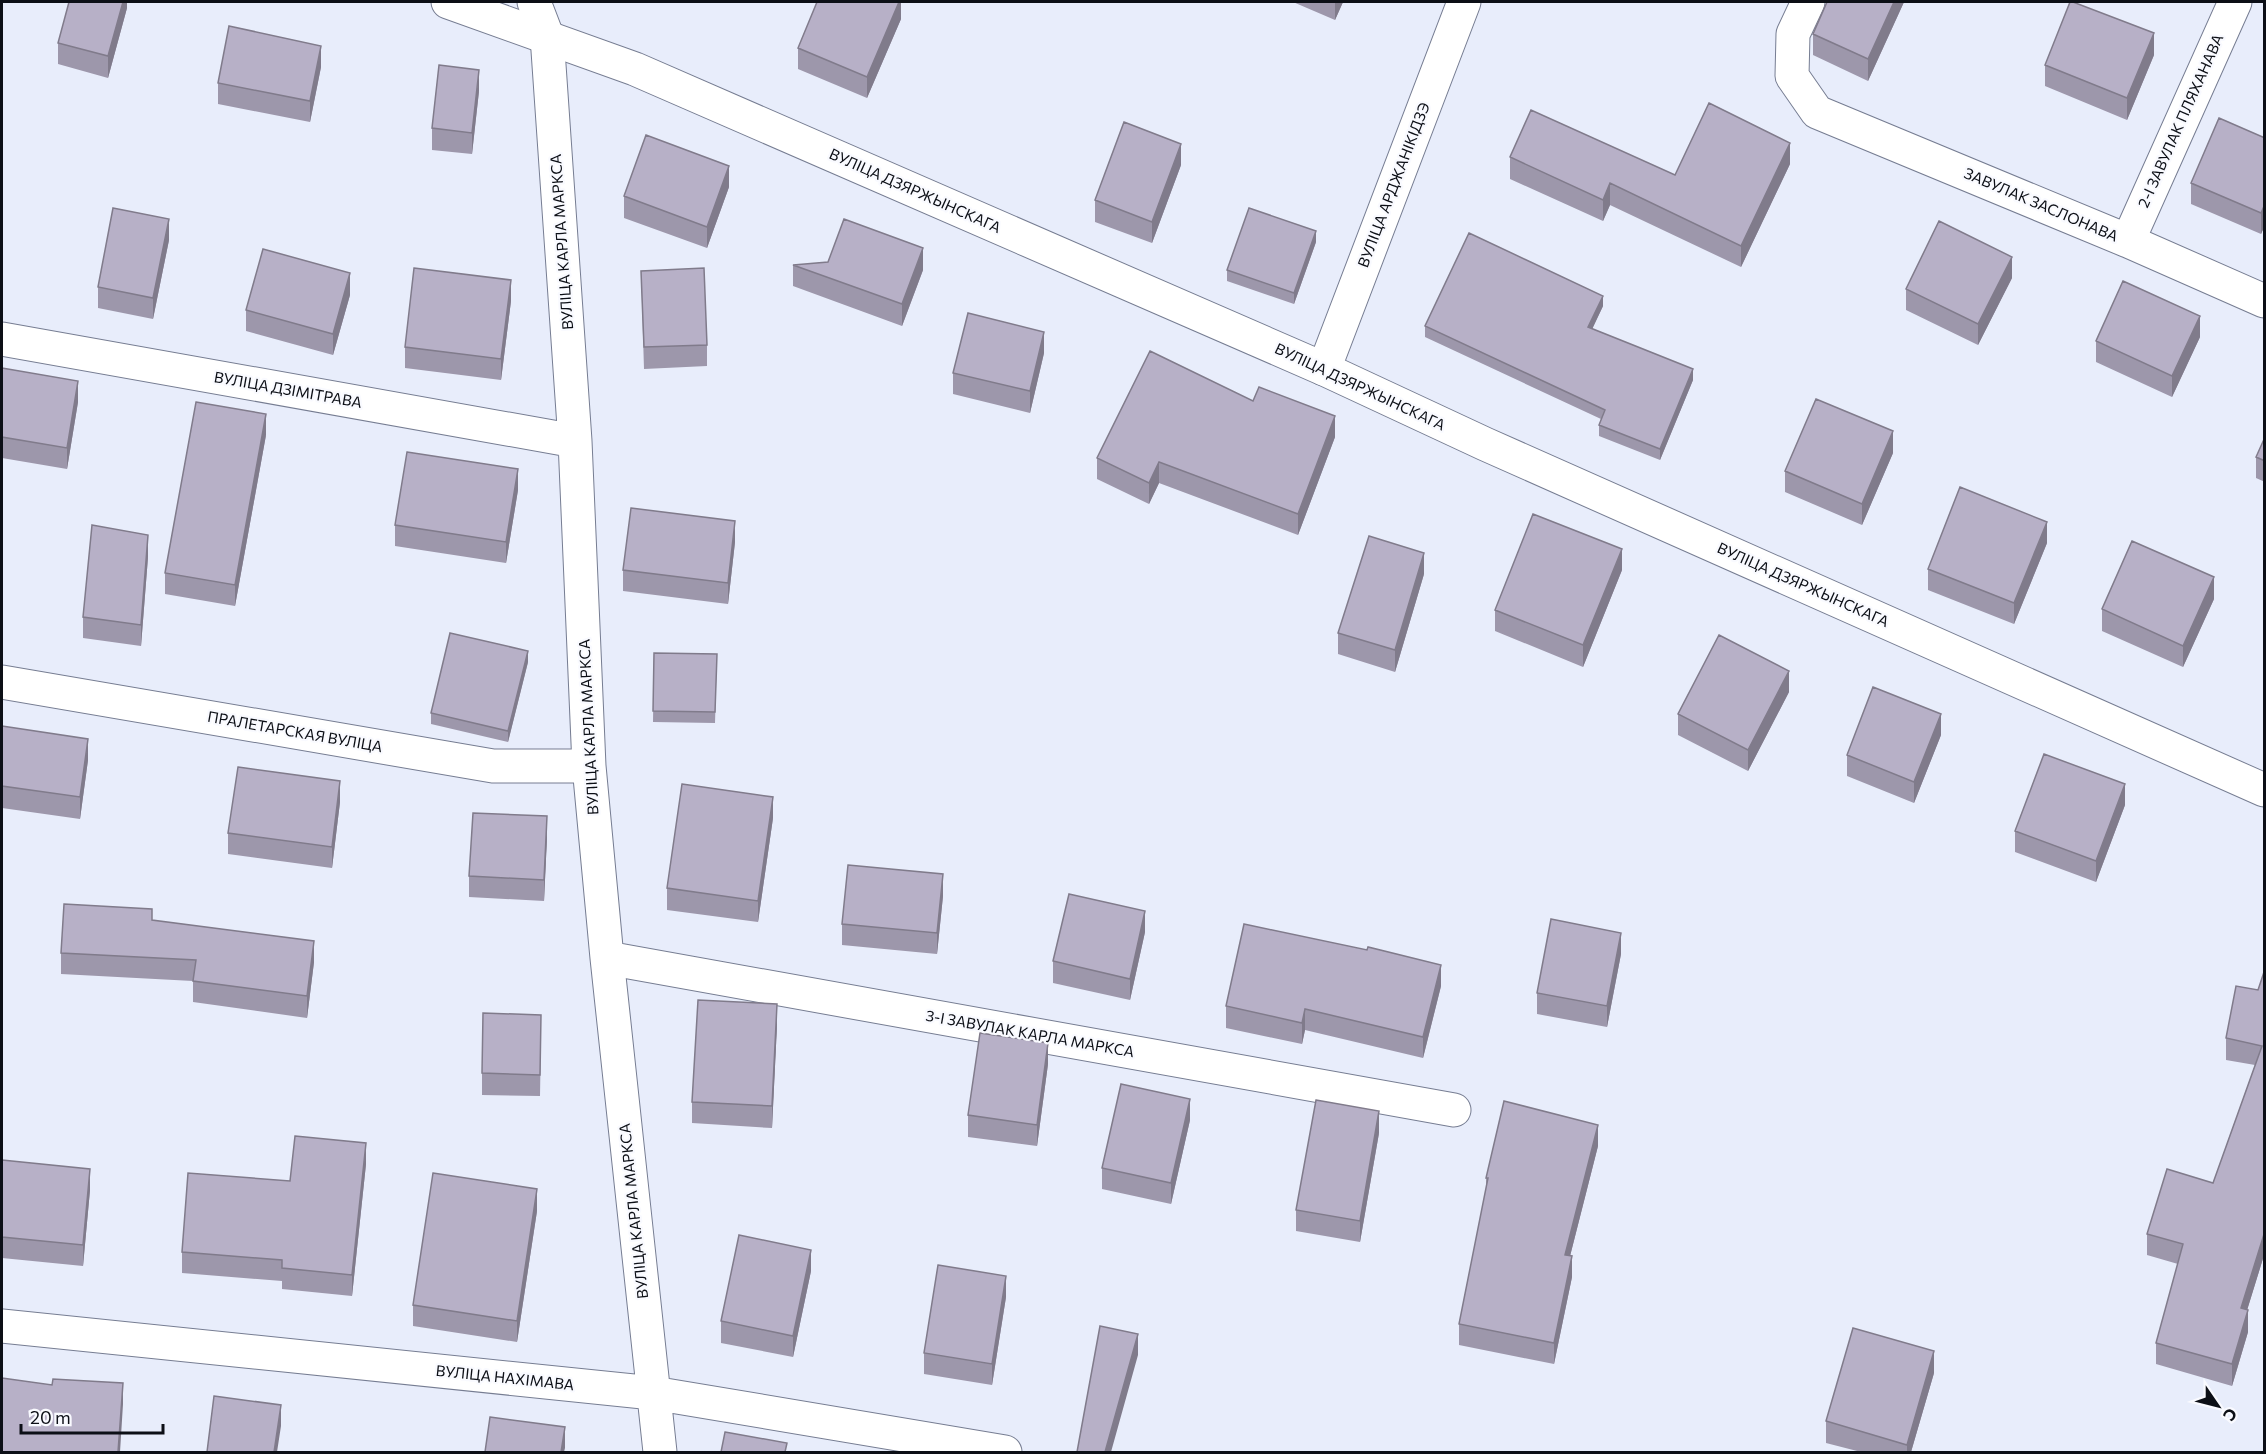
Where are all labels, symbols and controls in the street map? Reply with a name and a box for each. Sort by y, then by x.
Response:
street label: 2-І ЗАВУЛАК ПЛЯХАНАВА [2134,31,2227,210]
street label: ВУЛІЦА АРДЖАНІКІДЗЭ [1353,100,1433,270]
street label: ВУЛІЦА ДЗЯРЖЫНСКАГА [827,144,1004,236]
street label: ВУЛІЦА КАРЛА МАРКСА [546,153,576,331]
street label: ЗАВУЛАК ЗАСЛОНАВА [1962,163,2121,245]
street label: ВУЛІЦА ДЗЯРЖЫНСКАГА [1272,339,1449,434]
street label: ВУЛІЦА ДЗІМІТРАВА [213,367,364,411]
street label: ВУЛІЦА ДЗЯРЖЫНСКАГА [1715,538,1892,630]
street label: ВУЛІЦА КАРЛА МАРКСА [574,639,602,816]
street label: ПРАЛЕТАРСКАЯ ВУЛІЦА [206,707,384,755]
street label: 3-І ЗАВУЛАК КАРЛА МАРКСА [924,1006,1136,1060]
street label: ВУЛІЦА КАРЛА МАРКСА [615,1122,651,1300]
street label: ВУЛІЦА НАХІМАВА [435,1361,575,1393]
north arrow [2188,1376,2248,1436]
scale bar [21,1397,164,1435]
text: С [2220,1405,2242,1425]
text: 20 m [30,1406,71,1428]

